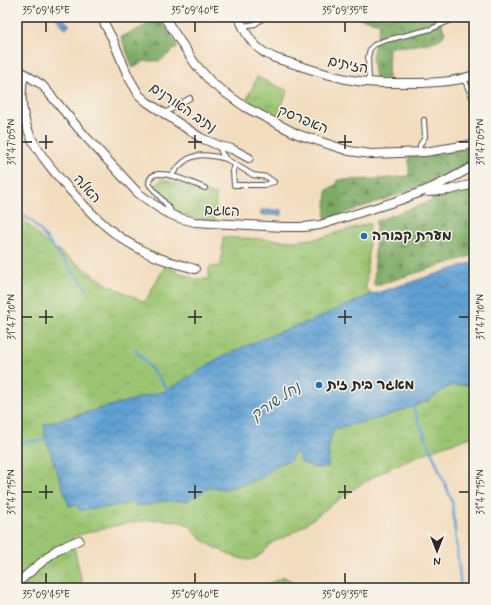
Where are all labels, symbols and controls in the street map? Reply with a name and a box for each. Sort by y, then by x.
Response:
text: 35°09'45"E [22,4,70,18]
text: 35°09'40"E [171,4,219,18]
text: 35°09'35"E [322,4,368,18]
street label: הזיתים [326,52,370,78]
street label: נתיב האורנים [146,79,220,137]
street label: האפרסק [275,102,331,138]
text: 31°47'05"N [5,118,19,165]
text: 31°47'05"N [474,118,488,165]
street label: האלה [69,171,105,207]
street label: האגם [204,201,240,221]
place label: מערת קבורה [372,227,452,245]
marker: מערת קבורה [359,231,369,241]
text: 31°47'10"N [5,294,19,340]
text: 31°47'10"N [474,294,488,340]
place label: מאגר בית זית [326,376,414,394]
water label: נחל שורק [247,377,306,426]
marker: מאגר בית זית [314,380,324,390]
text: 31°47'15"N [5,469,19,515]
text: 31°47'15"N [474,469,488,515]
north arrow [417,531,457,571]
text: N [433,553,441,567]
text: 35°09'45"E [22,588,70,602]
text: 35°09'40"E [171,588,219,602]
text: 35°09'35"E [322,588,368,602]

